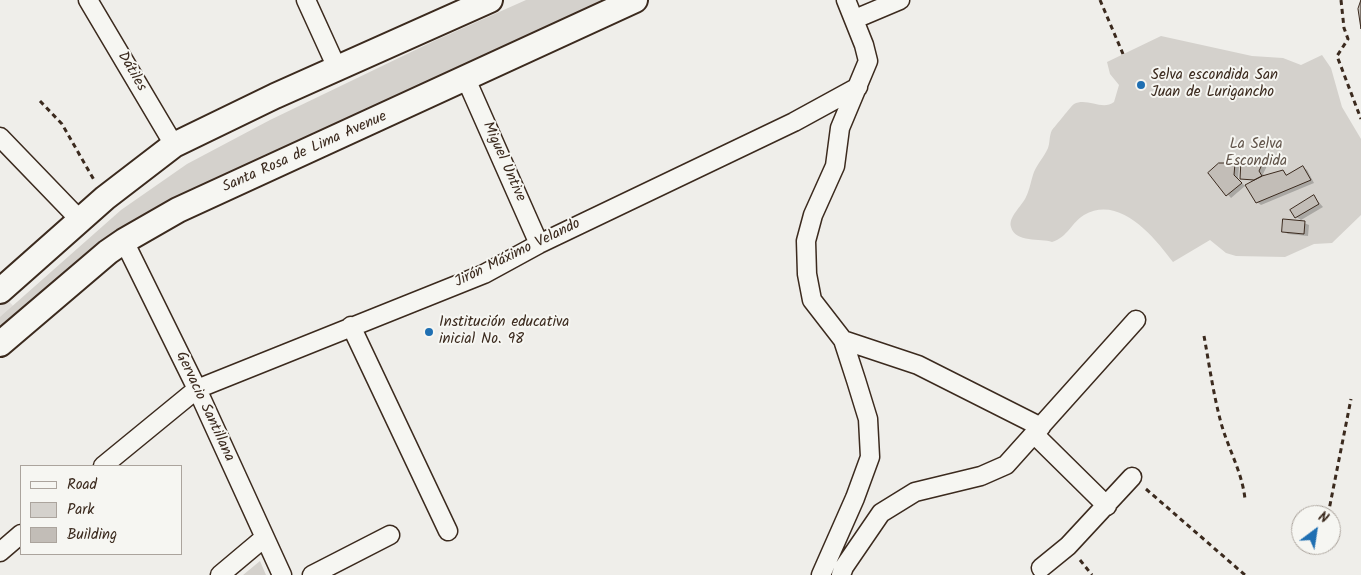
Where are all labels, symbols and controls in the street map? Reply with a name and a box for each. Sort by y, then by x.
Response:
street label: Dátiles [112,49,150,95]
place label: Selva escondida San Juan de Lurigancho [1151,67,1278,102]
marker: Selva escondida San Juan de Lurigancho [1135,79,1147,91]
street label: Santa Rosa de Lima Avenue [220,109,390,197]
street label: Miguel Untive [477,119,529,205]
park label: La Selva Escondida [1225,136,1287,171]
street label: Jirón Máximo Velando [452,216,584,292]
place label: Institución educativa inicial No. 98 [439,314,569,349]
marker: Institución educativa inicial No. 98 [423,326,435,338]
street label: Gervacio Santillana [171,349,237,465]
legend [20,465,182,555]
text: Road [67,473,97,497]
text: Park [67,498,94,522]
north arrow [1291,505,1341,555]
text: N [1314,506,1333,530]
text: Building [67,523,117,547]

